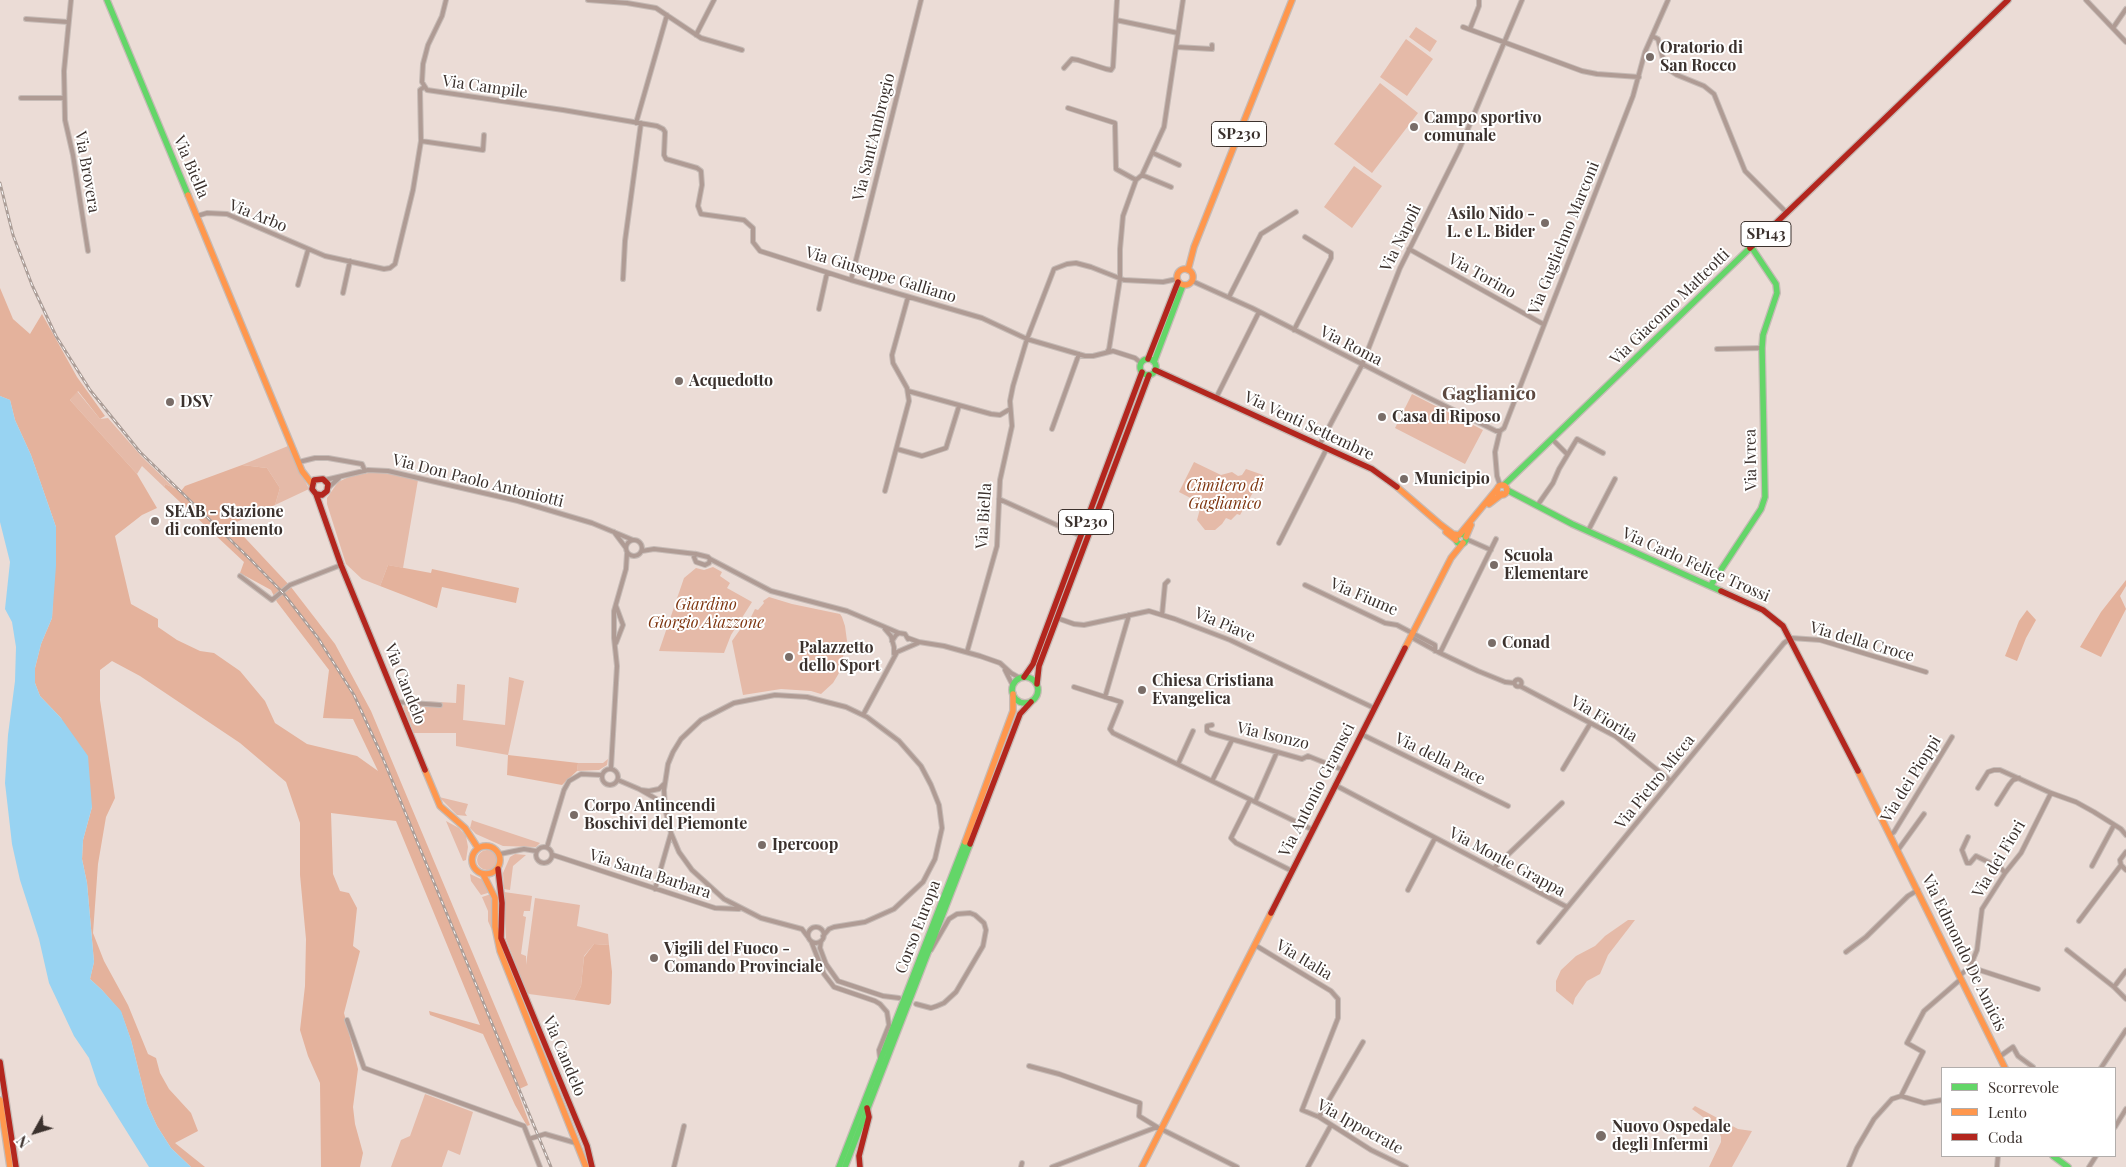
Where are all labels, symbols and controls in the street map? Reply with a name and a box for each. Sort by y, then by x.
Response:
place label: Oratorio di San Rocco [1660,38,1743,76]
marker: Oratorio di San Rocco [1644,51,1656,63]
street label: Via Sant'Ambrogio [849,71,899,203]
street label: Via Campile [441,72,529,102]
place label: Campo sportivo comunale [1424,108,1541,146]
marker: Campo sportivo comunale [1408,121,1420,133]
road number: SP230 [1212,122,1266,146]
street label: Via Brovera [70,130,104,214]
street label: Via Biella [169,133,213,201]
street label: Via Guglielmo Marconi [1524,159,1604,317]
street label: Via Arbo [226,196,290,236]
street label: Via Napoli [1377,201,1425,275]
place label: Asilo Nido - L. e L. Bider [1447,204,1535,242]
marker: Asilo Nido - L. e L. Bider [1539,217,1551,229]
road number: SP143 [1741,222,1791,246]
street label: Via Giuseppe Galliano [803,243,959,307]
street label: Via Giacomo Matteotti [1606,245,1734,369]
street label: Via Torino [1445,250,1519,302]
street label: Via Roma [1317,322,1385,370]
place label: Acquedotto [689,371,773,391]
marker: Acquedotto [673,375,685,387]
district label: Gaglianico [1442,383,1536,405]
street label: Via Venti Settembre [1241,388,1377,464]
place label: DSV [180,392,212,412]
marker: DSV [164,396,176,408]
place label: Casa di Riposo [1392,407,1500,427]
marker: Casa di Riposo [1376,411,1388,423]
street label: Via Ivrea [1741,429,1761,491]
street label: Via Don Paolo Antoniotti [390,450,566,512]
place label: Municipio [1414,469,1490,489]
marker: Municipio [1398,473,1410,485]
park label: Cimitero di Gaglianico [1186,476,1264,514]
street label: Via Biella [972,482,996,550]
place label: SEAB - Stazione di conferimento [165,502,284,540]
road number: SP230 [1058,510,1114,534]
marker: SEAB - Stazione di conferimento [149,515,161,527]
street label: Via Carlo Felice Trossi [1619,524,1773,606]
place label: Scuola Elementare [1504,546,1588,584]
marker: Scuola Elementare [1488,559,1500,571]
street label: Via Fiume [1327,574,1401,620]
park label: Giardino Giorgio Aiazzone [648,595,764,633]
street label: Via Piave [1192,604,1258,646]
street label: Via della Croce [1808,618,1916,666]
place label: Conad [1502,633,1550,653]
marker: Conad [1486,637,1498,649]
place label: Palazzetto dello Sport [799,638,880,676]
street label: Via Candelo [380,641,430,727]
marker: Palazzetto dello Sport [783,651,795,663]
place label: Chiesa Cristiana Evangelica [1152,671,1274,709]
marker: Chiesa Cristiana Evangelica [1136,684,1148,696]
street label: Via Fiorita [1567,692,1641,746]
street label: Via Isonzo [1235,718,1311,754]
street label: Via Antonio Gramsci [1275,720,1359,860]
street label: Via della Pace [1392,729,1488,789]
street label: Via Pietro Micca [1611,731,1699,833]
street label: Via dei Pioppi [1877,732,1945,826]
place label: Corpo Antincendi Boschivi del Piemonte [584,796,747,834]
marker: Corpo Antincendi Boschivi del Piemonte [568,809,580,821]
street label: Via dei Fiori [1968,817,2030,901]
street label: Via Monte Grappa [1446,823,1568,901]
place label: Ipercoop [772,835,838,855]
marker: Ipercoop [756,839,768,851]
street label: Via Santa Barbara [587,845,713,903]
street label: Via Edmondo De Amicis [1918,871,2010,1035]
street label: Corso Europa [891,878,945,976]
street label: Via Italia [1272,936,1336,984]
place label: Vigili del Fuoco - Comando Provinciale [664,939,823,977]
marker: Vigili del Fuoco - Comando Provinciale [648,952,660,964]
street label: Via Candelo [538,1013,590,1099]
legend [1941,1067,2116,1157]
text: Scorrevole [1988,1077,2059,1097]
street label: Via Ippocrate [1314,1095,1406,1159]
text: Lento [1988,1102,2027,1122]
north arrow [10,1107,60,1157]
place label: Nuovo Ospedale degli Infermi [1612,1117,1731,1155]
text: Coda [1988,1127,2023,1147]
marker: Nuovo Ospedale degli Infermi [1594,1129,1608,1143]
text: N [12,1132,34,1152]

